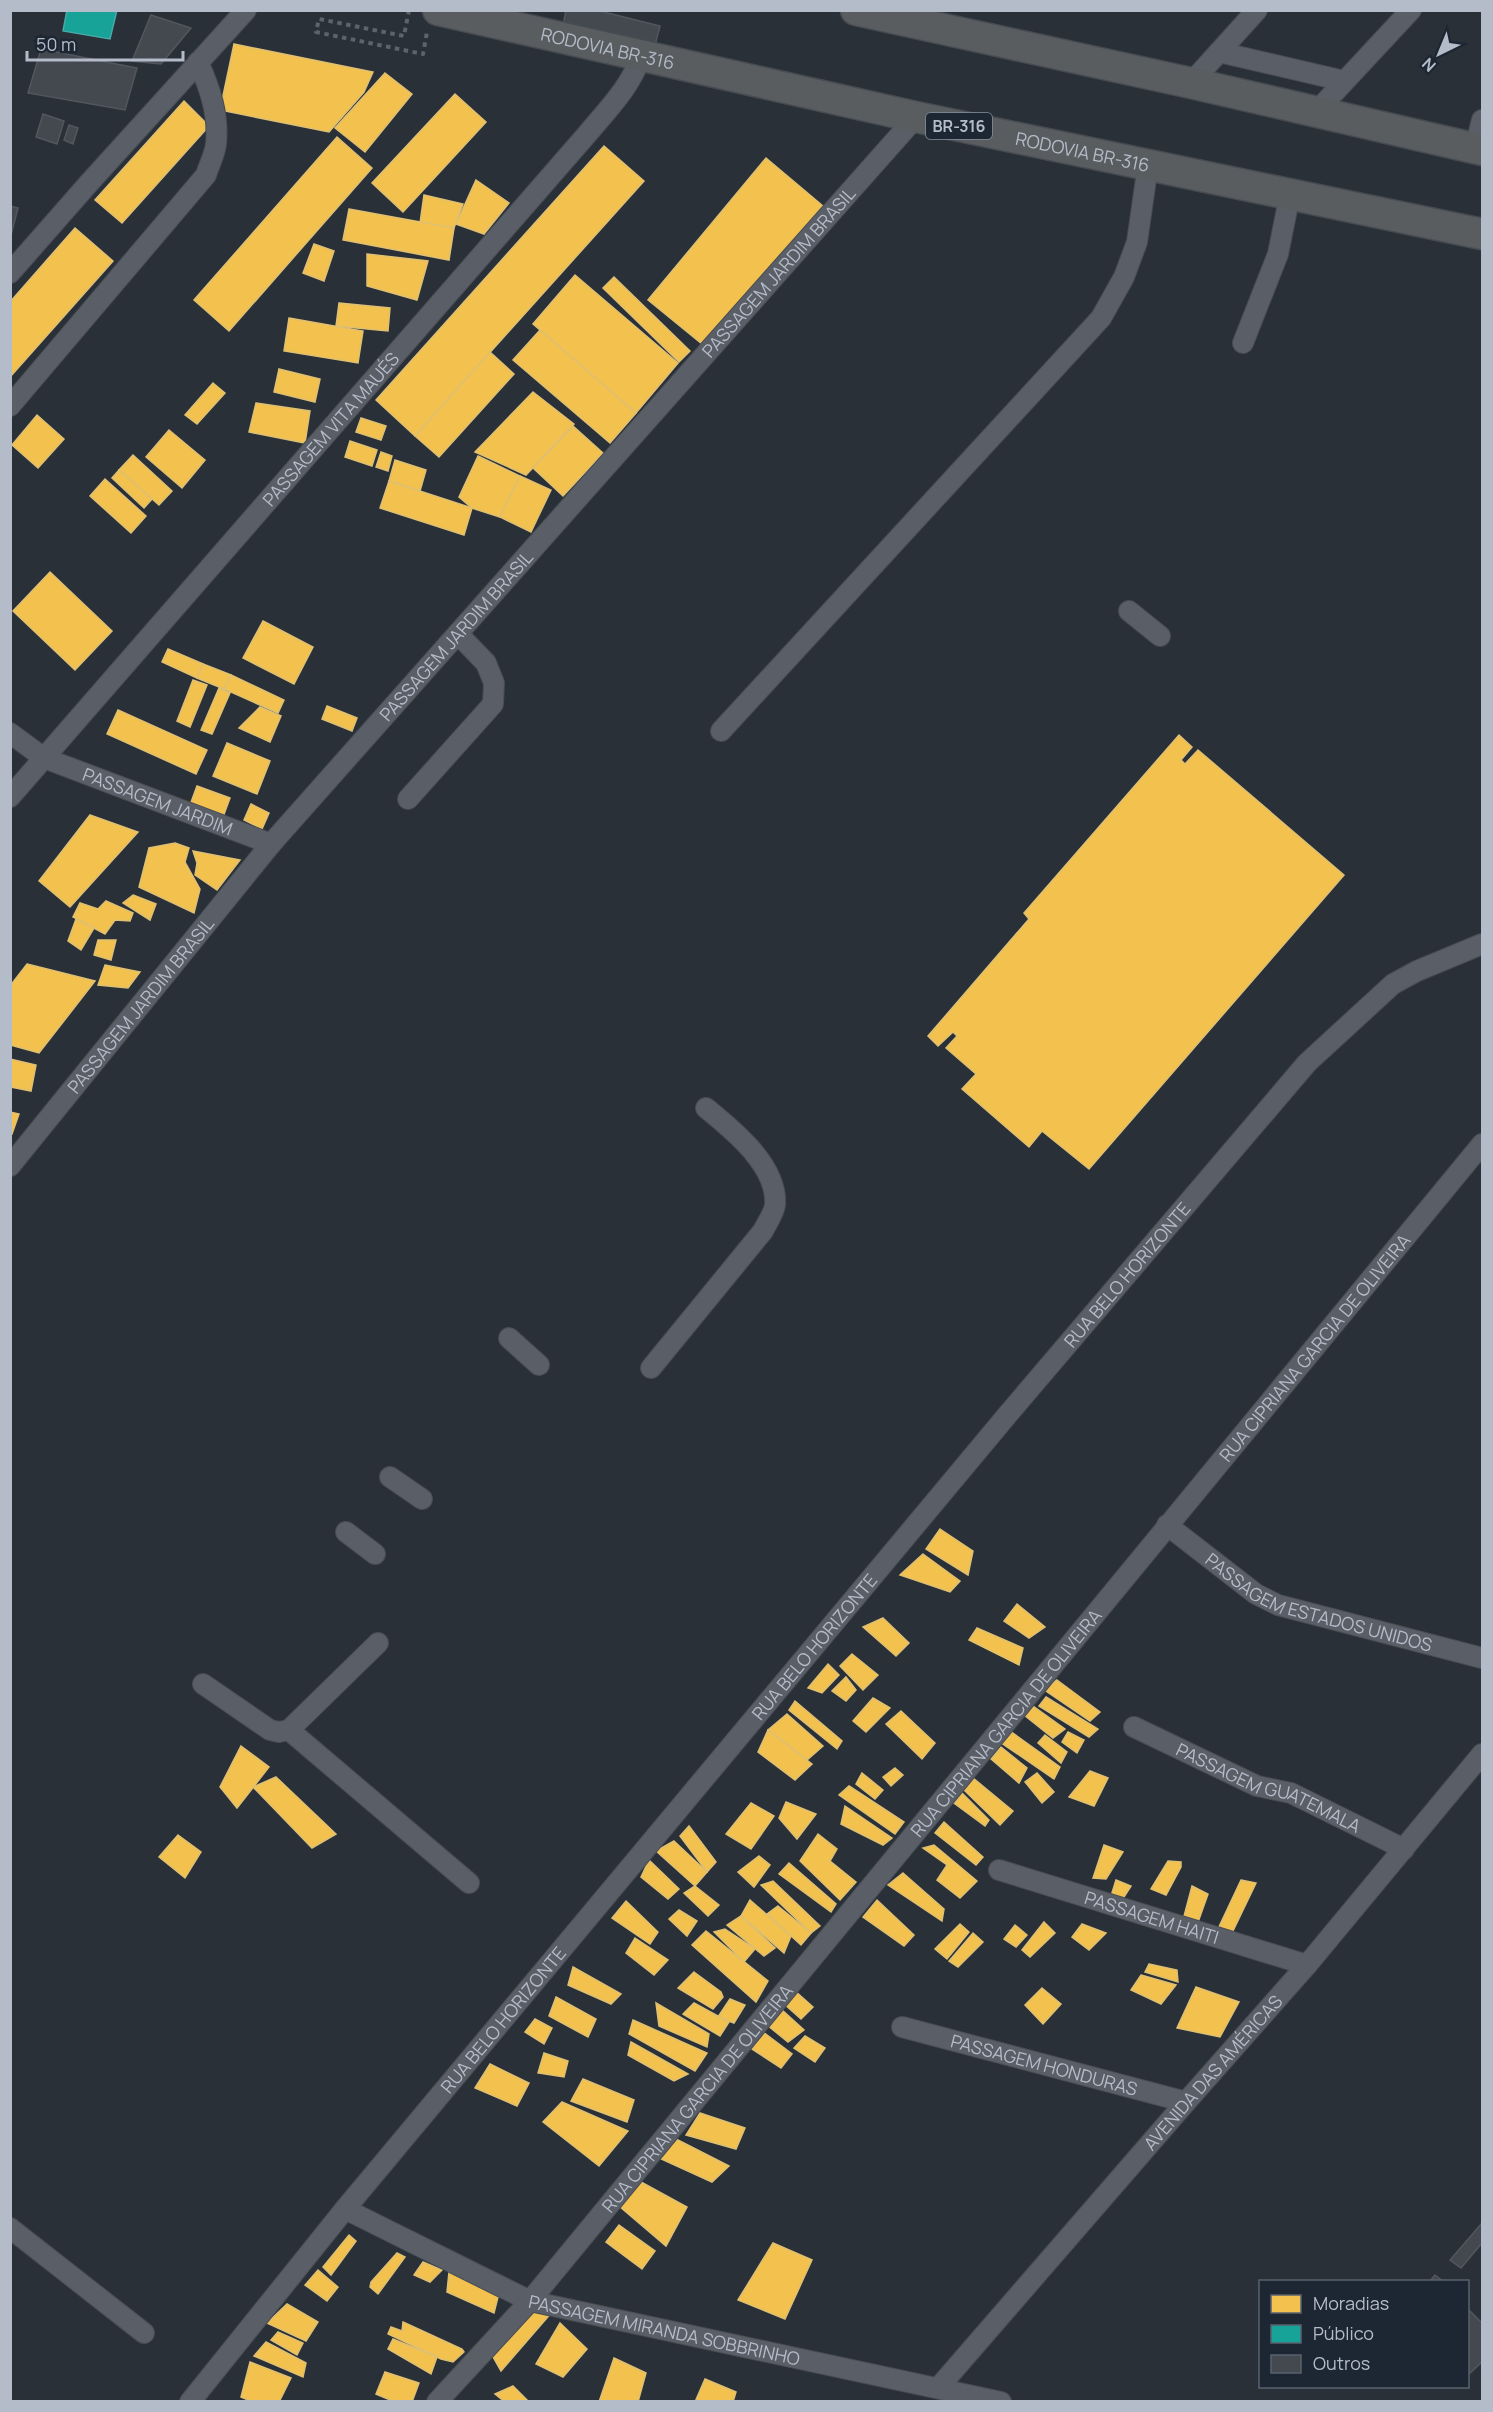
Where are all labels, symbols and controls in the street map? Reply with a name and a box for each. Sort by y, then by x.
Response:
street label: RODOVIA BR-316 [539,21,677,75]
scale bar [27,24,183,62]
north arrow [1409,24,1469,84]
text: 50 m [36,32,76,56]
text: N [1417,53,1440,77]
road number: BR-316 [926,113,992,139]
street label: RODOVIA BR-316 [1013,126,1152,177]
street label: PASSAGEM JARDIM BRASIL [696,182,860,362]
street label: PASSAGEM VITA MAUÉS [257,347,404,511]
street label: PASSAGEM JARDIM BRASIL [374,545,538,726]
street label: PASSAGEM JARDIM [80,762,236,840]
street label: PASSAGEM JARDIM BRASIL [62,912,219,1098]
street label: RUA BELO HORIZONTE [1058,1197,1196,1352]
street label: RUA CIPRIANA GARCIA DE OLIVEIRA [1214,1228,1416,1467]
street label: PASSAGEM ESTADOS UNIDOS [1201,1547,1435,1657]
street label: RUA BELO HORIZONTE [746,1568,882,1725]
street label: RUA CIPRIANA GARCIA DE OLIVEIRA [905,1603,1107,1842]
street label: PASSAGEM GUATEMALA [1172,1737,1366,1838]
street label: PASSAGEM HAITI [1082,1885,1222,1949]
street label: RUA BELO HORIZONTE [435,1942,571,2098]
street label: RUA CIPRIANA GARCIA DE OLIVEIRA [596,1979,798,2217]
street label: AVENIDA DAS AMÉRICAS [1138,1990,1287,2155]
street label: PASSAGEM HONDURAS [948,2028,1140,2101]
legend [1259,2280,1469,2388]
street label: PASSAGEM MIRANDA SOBBRINHO [526,2289,802,2371]
text: Moradias [1313,2291,1389,2315]
text: Público [1313,2321,1374,2345]
text: Outros [1313,2351,1370,2375]

